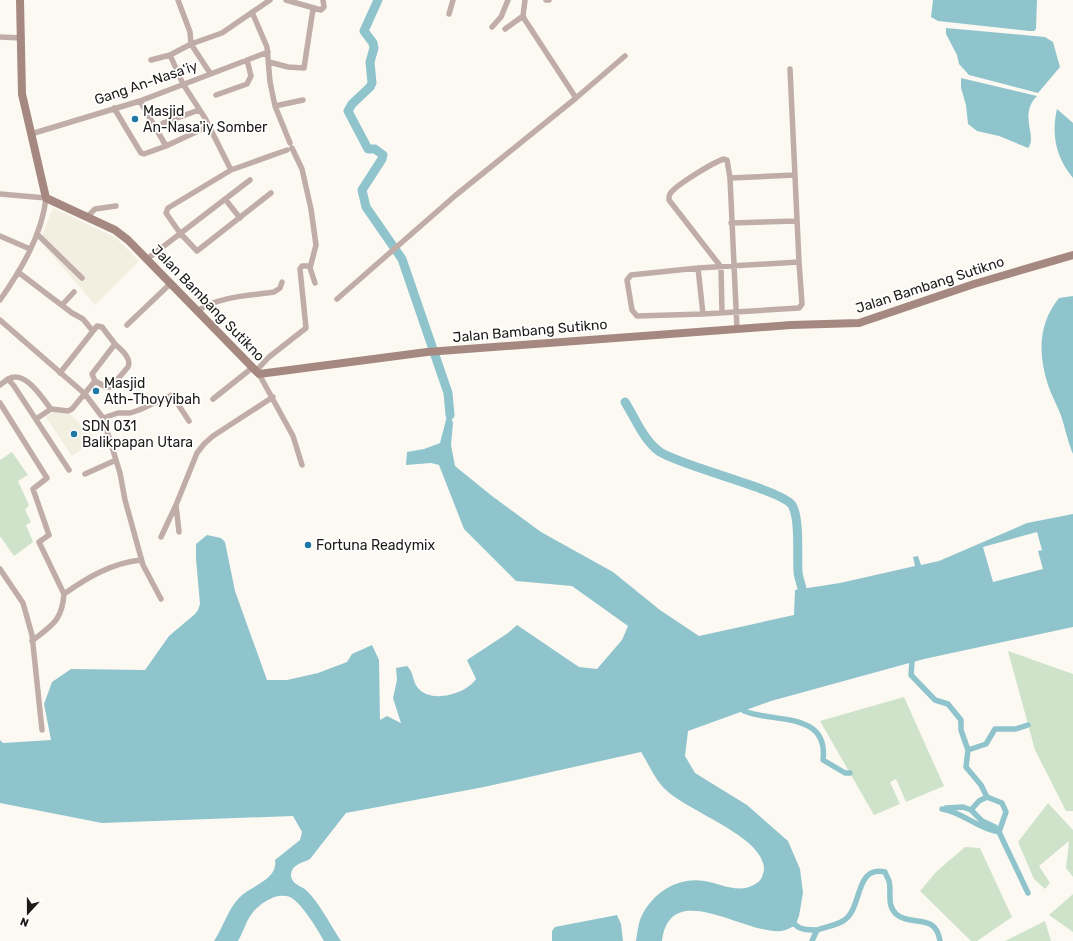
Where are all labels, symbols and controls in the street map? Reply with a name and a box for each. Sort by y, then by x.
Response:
street label: Gang An-Nasa'iy [92,57,200,109]
place label: Masjid An-Nasa'iy Somber [143,103,268,136]
marker: Masjid An-Nasa'iy Somber [130,114,140,124]
street label: Jalan Bambang Sutikno [148,241,268,365]
street label: Jalan Bambang Sutikno [854,253,1006,317]
street label: Jalan Bambang Sutikno [452,316,608,346]
place label: Masjid Ath-Thoyyibah [104,375,200,408]
marker: Masjid Ath-Thoyyibah [91,386,101,396]
place label: SDN 031 Balikpapan Utara [82,418,193,451]
marker: SDN 031 Balikpapan Utara [69,429,79,439]
place label: Fortuna Readymix [316,537,435,554]
marker: Fortuna Readymix [303,540,313,550]
north arrow [8,893,48,933]
text: N [18,914,31,929]

